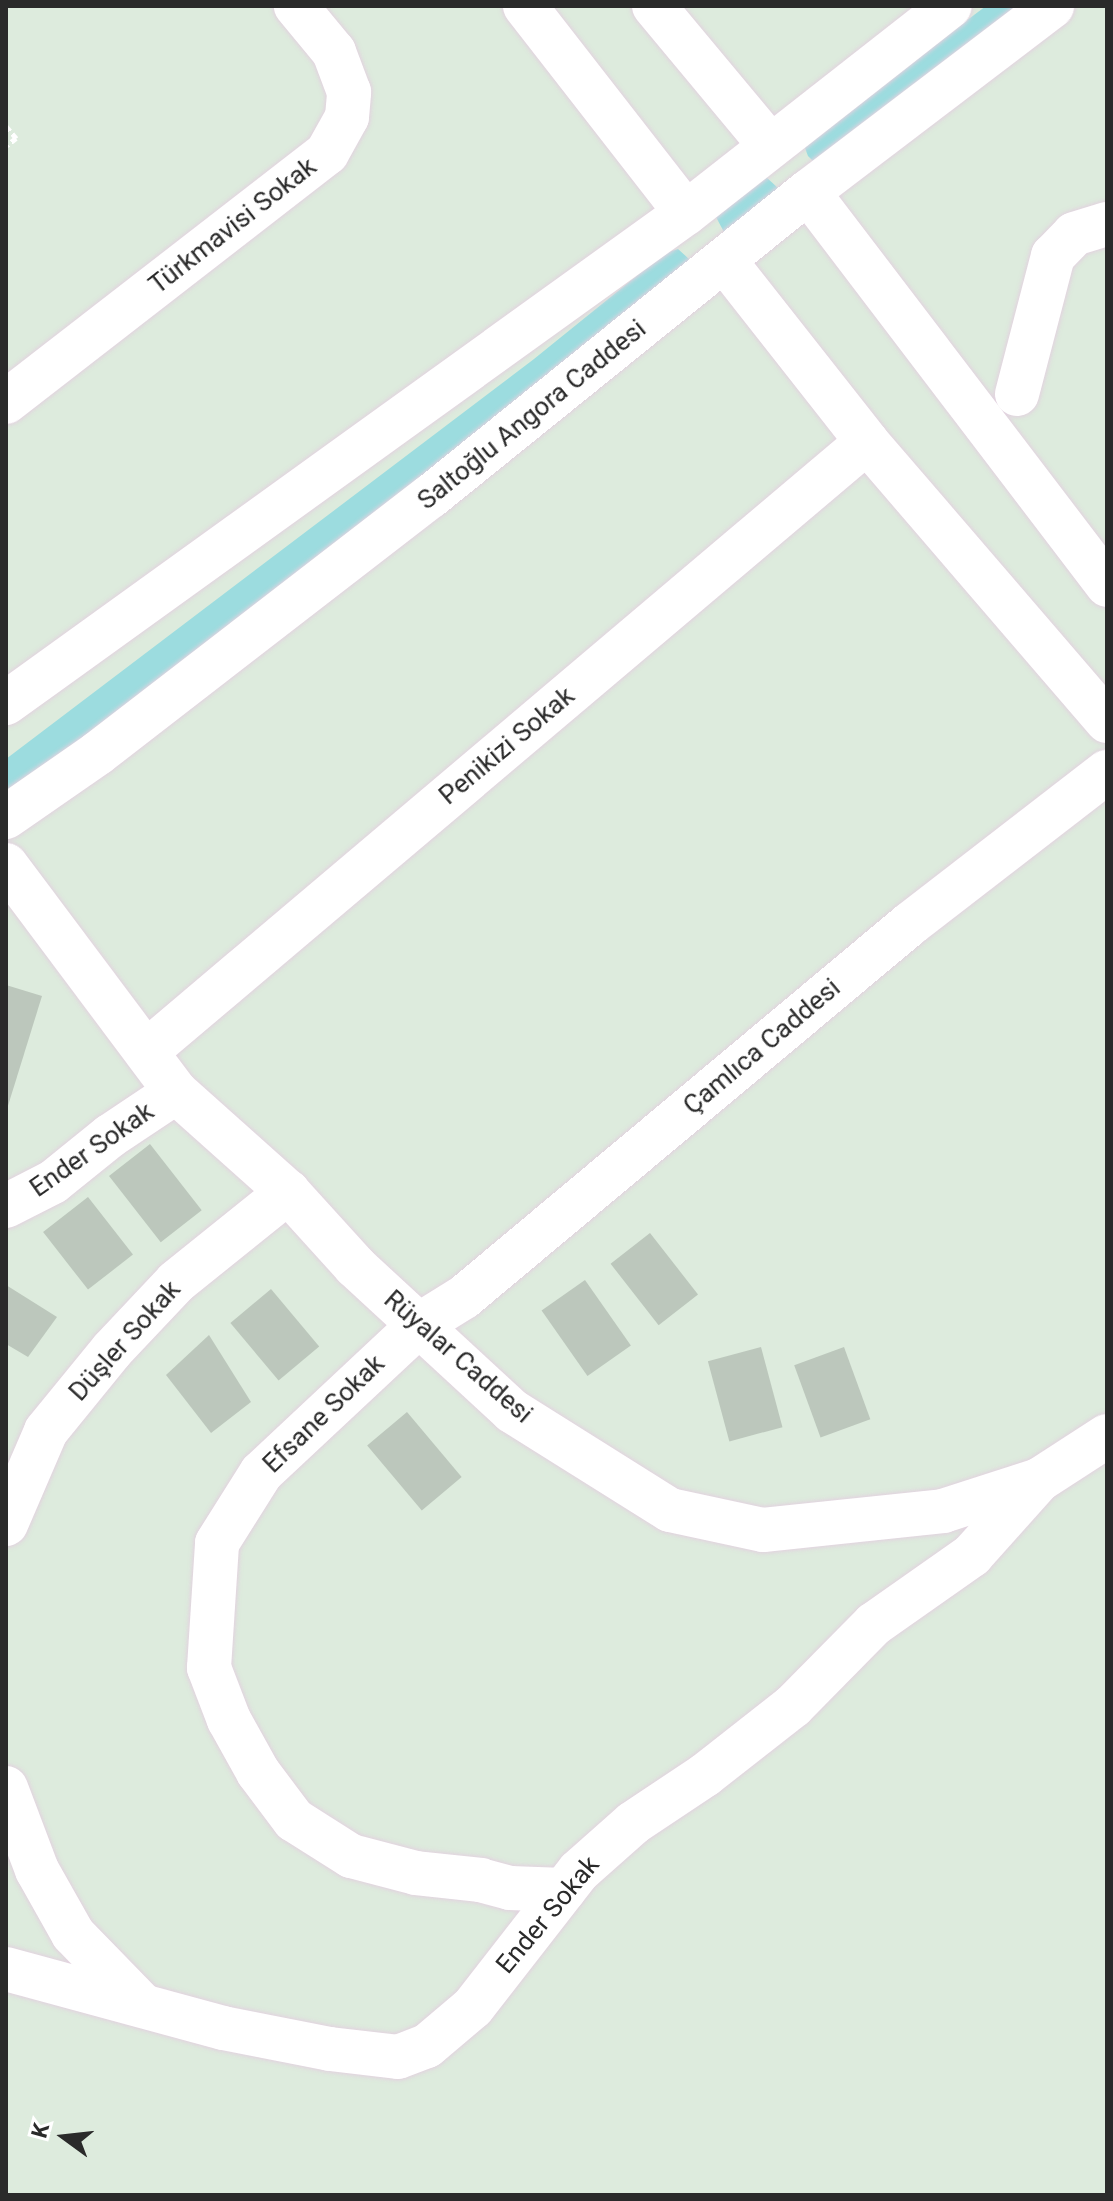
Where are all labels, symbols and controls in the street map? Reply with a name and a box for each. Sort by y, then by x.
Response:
street label: Türkmavisi Sokak [143,151,323,301]
street label: Saltoğlu Angora Caddesi [412,313,652,517]
street label: Penikizi Sokak [433,680,581,812]
street label: Çamlıca Caddesi [677,972,847,1122]
street label: Ender Sokak [24,1096,160,1204]
street label: Düşler Sokak [63,1274,187,1408]
street label: Rüyalar Caddesi [377,1284,539,1430]
street label: Efsane Sokak [257,1348,391,1480]
street label: Ender Sokak [490,1850,606,1980]
north arrow [24,2097,104,2177]
text: K [26,2121,54,2141]

